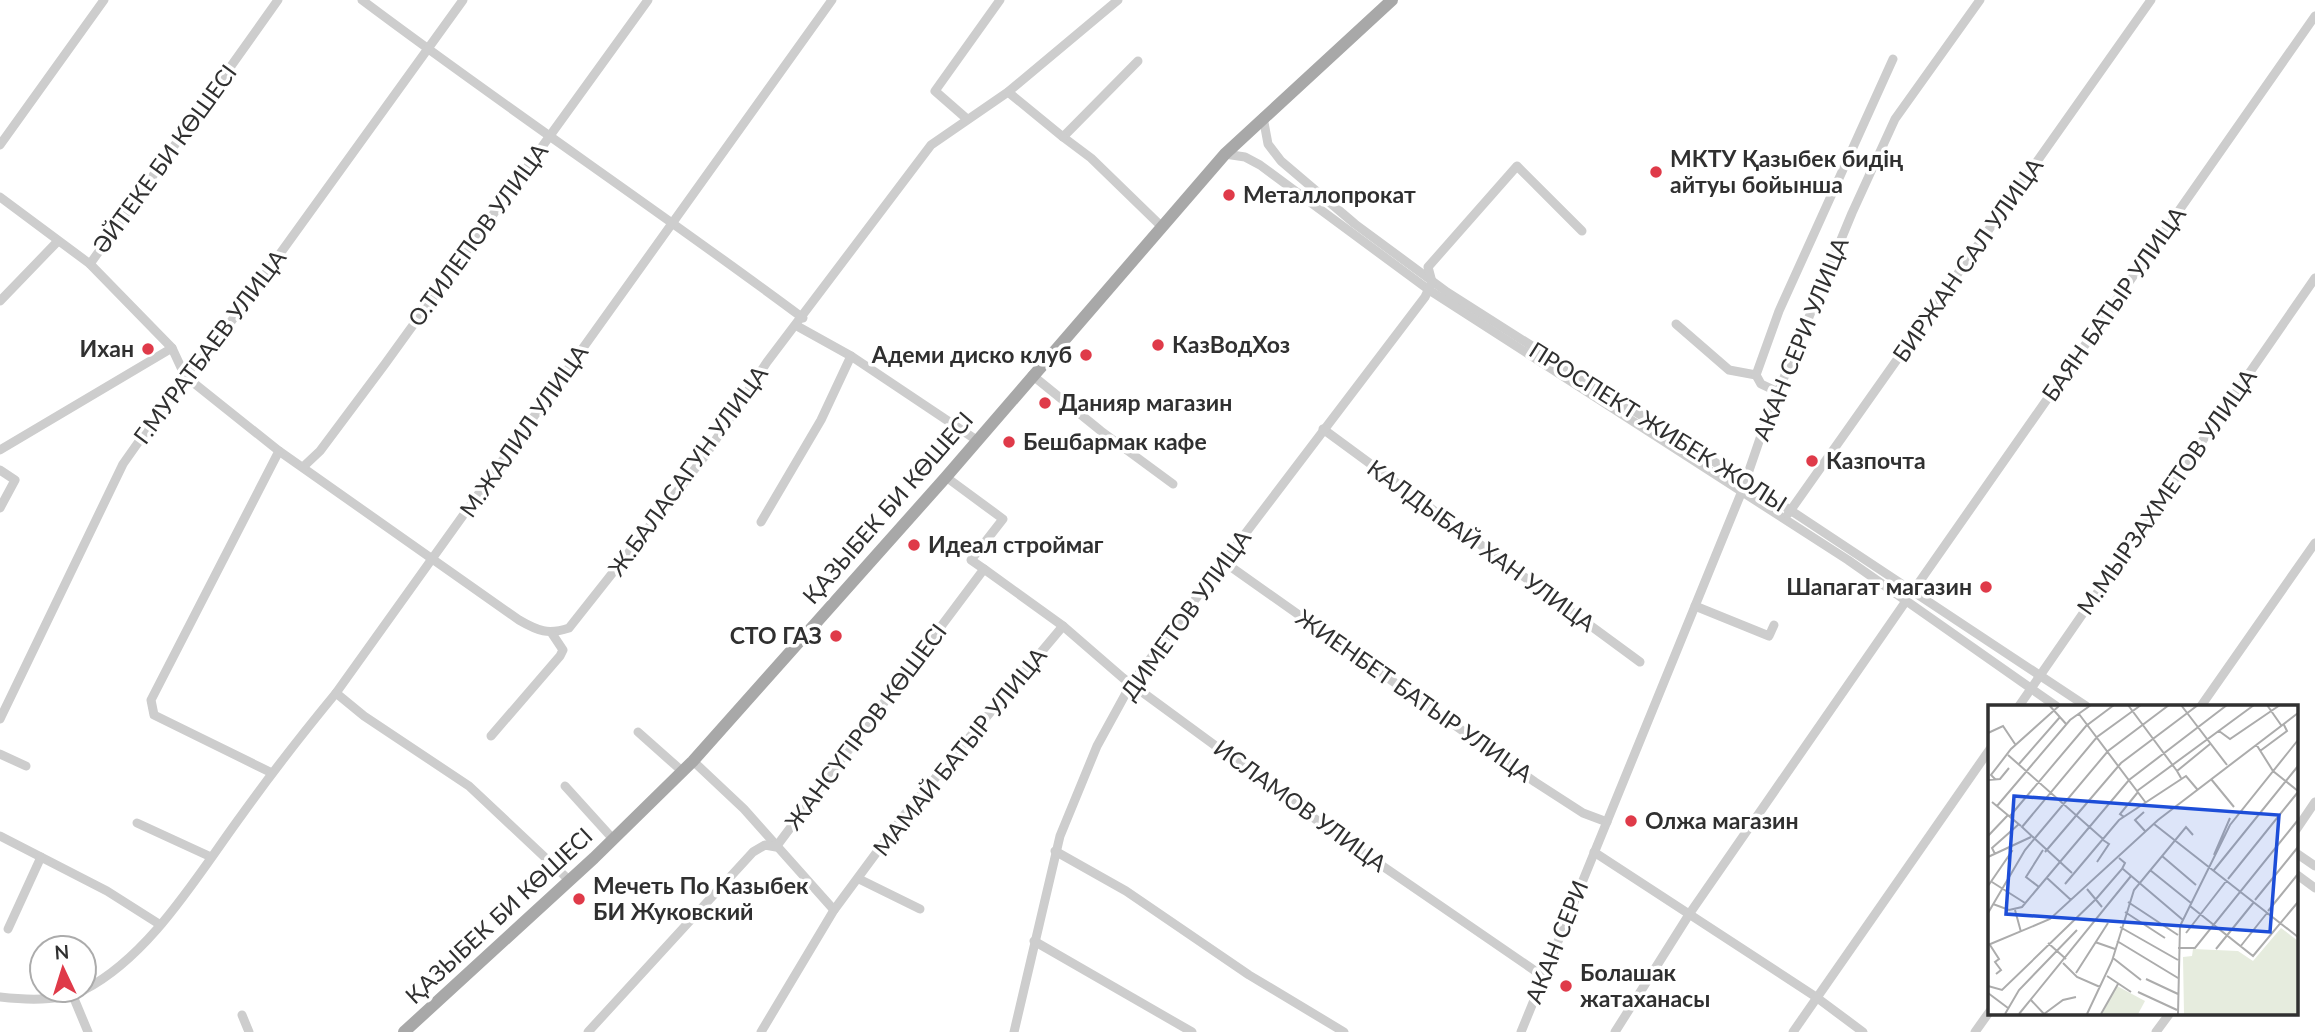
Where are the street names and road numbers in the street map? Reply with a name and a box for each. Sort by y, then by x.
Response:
street label: ӘЙТЕКЕ БИ КӨШЕСІ [86,59,242,258]
street label: О.ТИЛЕПОВ УЛИЦА [401,137,553,331]
street label: БИРЖАН САЛ УЛИЦА [1886,152,2049,367]
street label: БАЯН БАТЫР УЛИЦА [2035,200,2191,406]
street label: АКАН СЕРИ УЛИЦА [1747,233,1854,444]
street label: Г.МУРАТБАЕВ УЛИЦА [127,243,292,449]
street label: ПРОСПЕКТ ЖИБЕК ЖОЛЫ [1525,335,1792,517]
street label: М.ЖАЛИЛ УЛИЦА [453,338,593,522]
street label: Ж.БАЛАСАГУН УЛИЦА [602,360,773,581]
street label: М.МЫРЗАХМЕТОВ УЛИЦА [2071,363,2262,620]
street label: ҚАЗЫБЕК БИ КӨШЕСІ [796,406,978,609]
street label: КАЛДЫБАЙ ХАН УЛИЦА [1362,453,1601,637]
street label: ДИМЕТОВ УЛИЦА [1114,524,1256,705]
street label: ЖИЕНБЕТ БАТЫР УЛИЦА [1291,603,1538,788]
street label: ЖАНСҮГІРОВ КӨШЕСІ [778,618,952,835]
street label: МАМАЙ БАТЫР УЛИЦА [867,641,1052,861]
street label: ИСЛАМОВ УЛИЦА [1209,733,1393,878]
street label: ҚАЗЫБЕК БИ КӨШЕСІ [399,821,598,1009]
street label: АКАН СЕРИ [1519,876,1593,1007]

